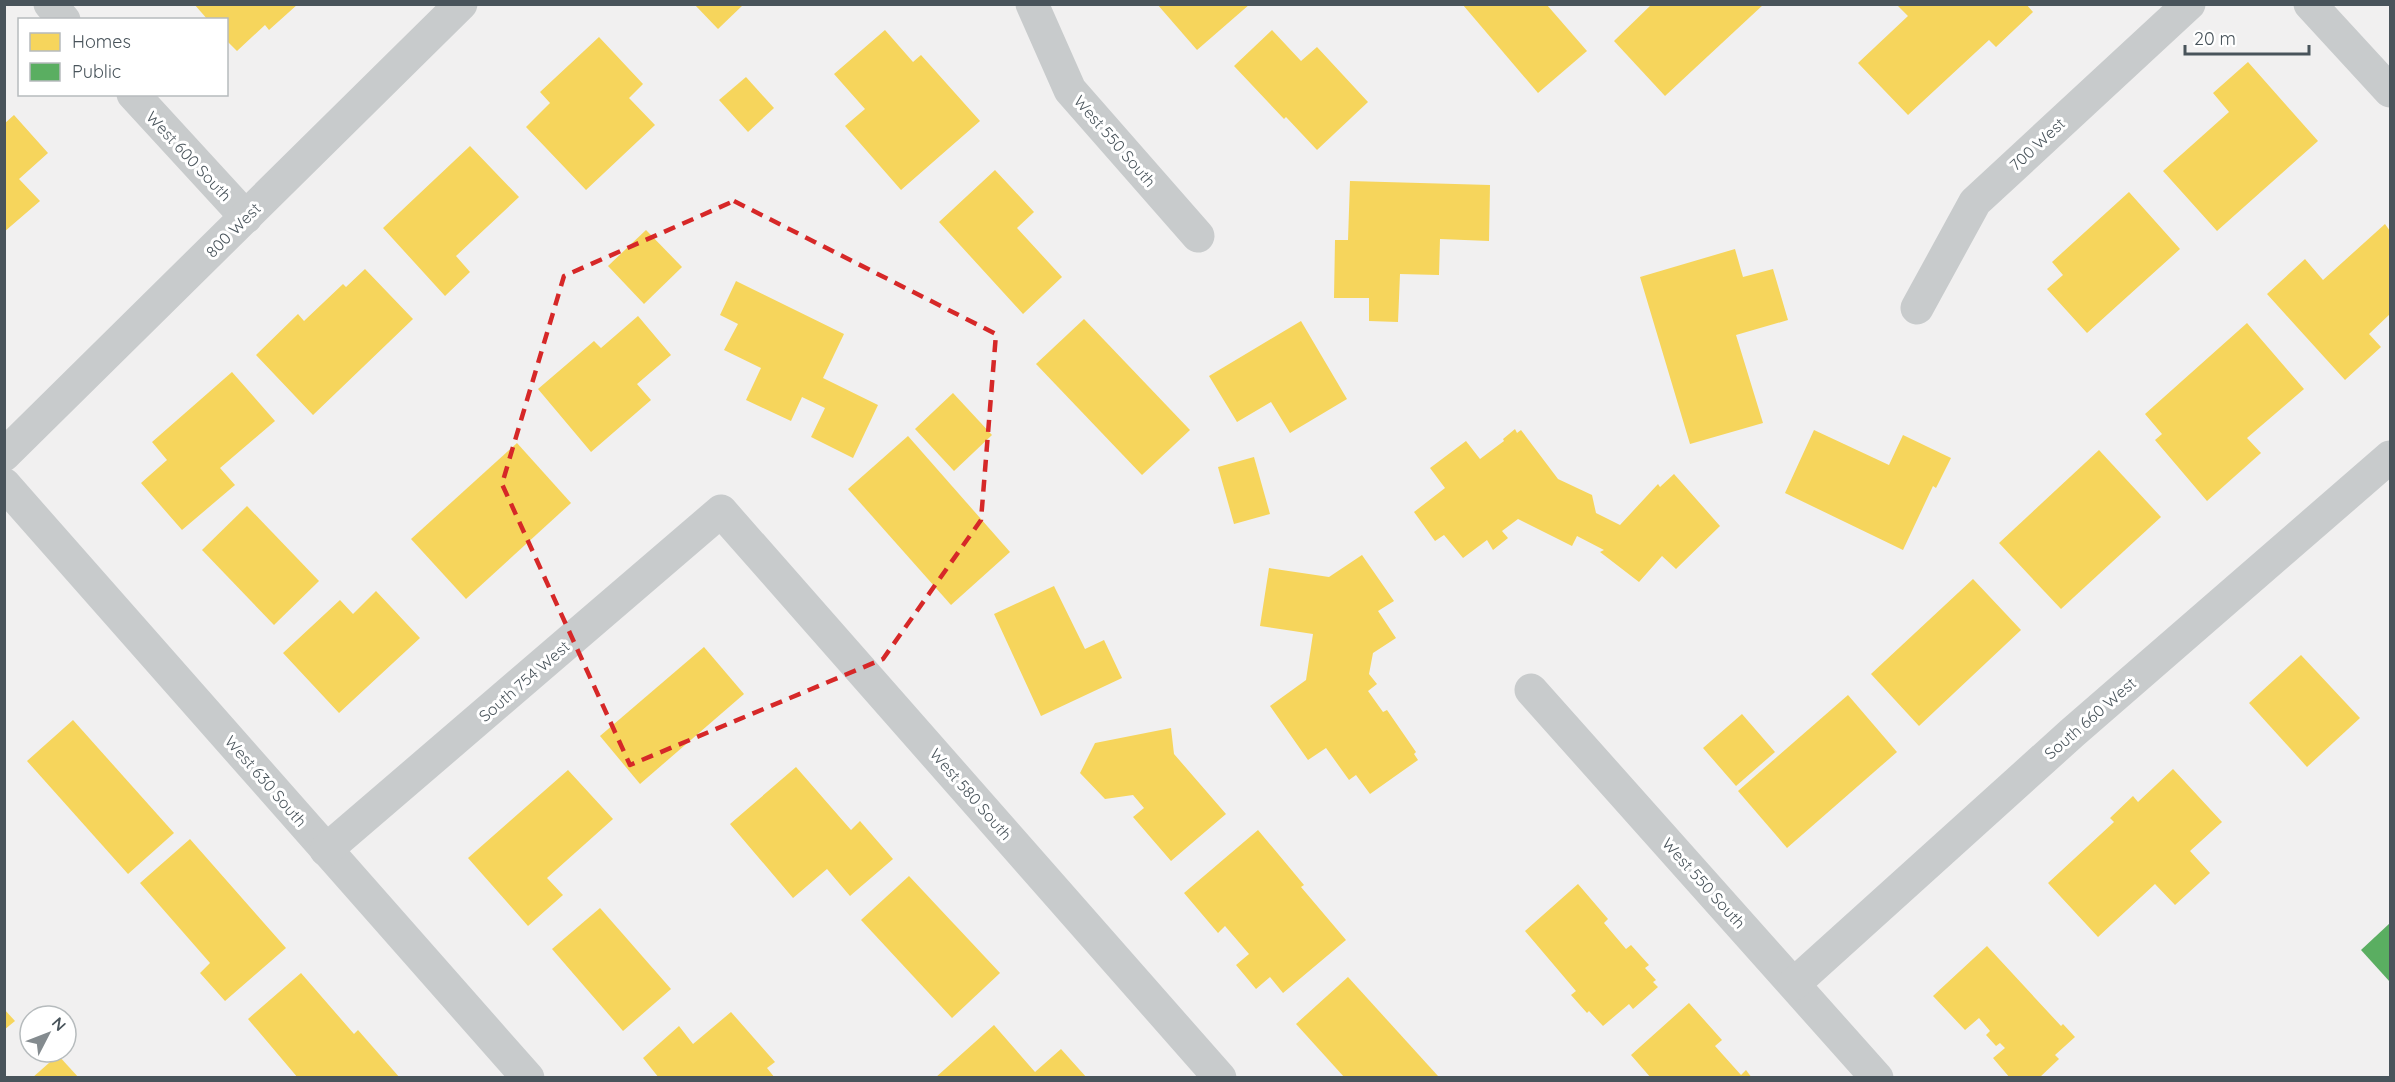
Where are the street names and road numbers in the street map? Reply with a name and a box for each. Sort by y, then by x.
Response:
street label: West 550 South [1070,91,1160,191]
street label: West 600 South [142,107,236,205]
street label: 700 West [2005,113,2069,175]
street label: 800 West [201,198,265,262]
street label: South 754 West [475,636,573,726]
street label: South 660 West [2040,673,2140,763]
street label: West 630 South [221,731,311,831]
street label: West 580 South [926,744,1016,844]
street label: West 550 South [1658,834,1750,932]

